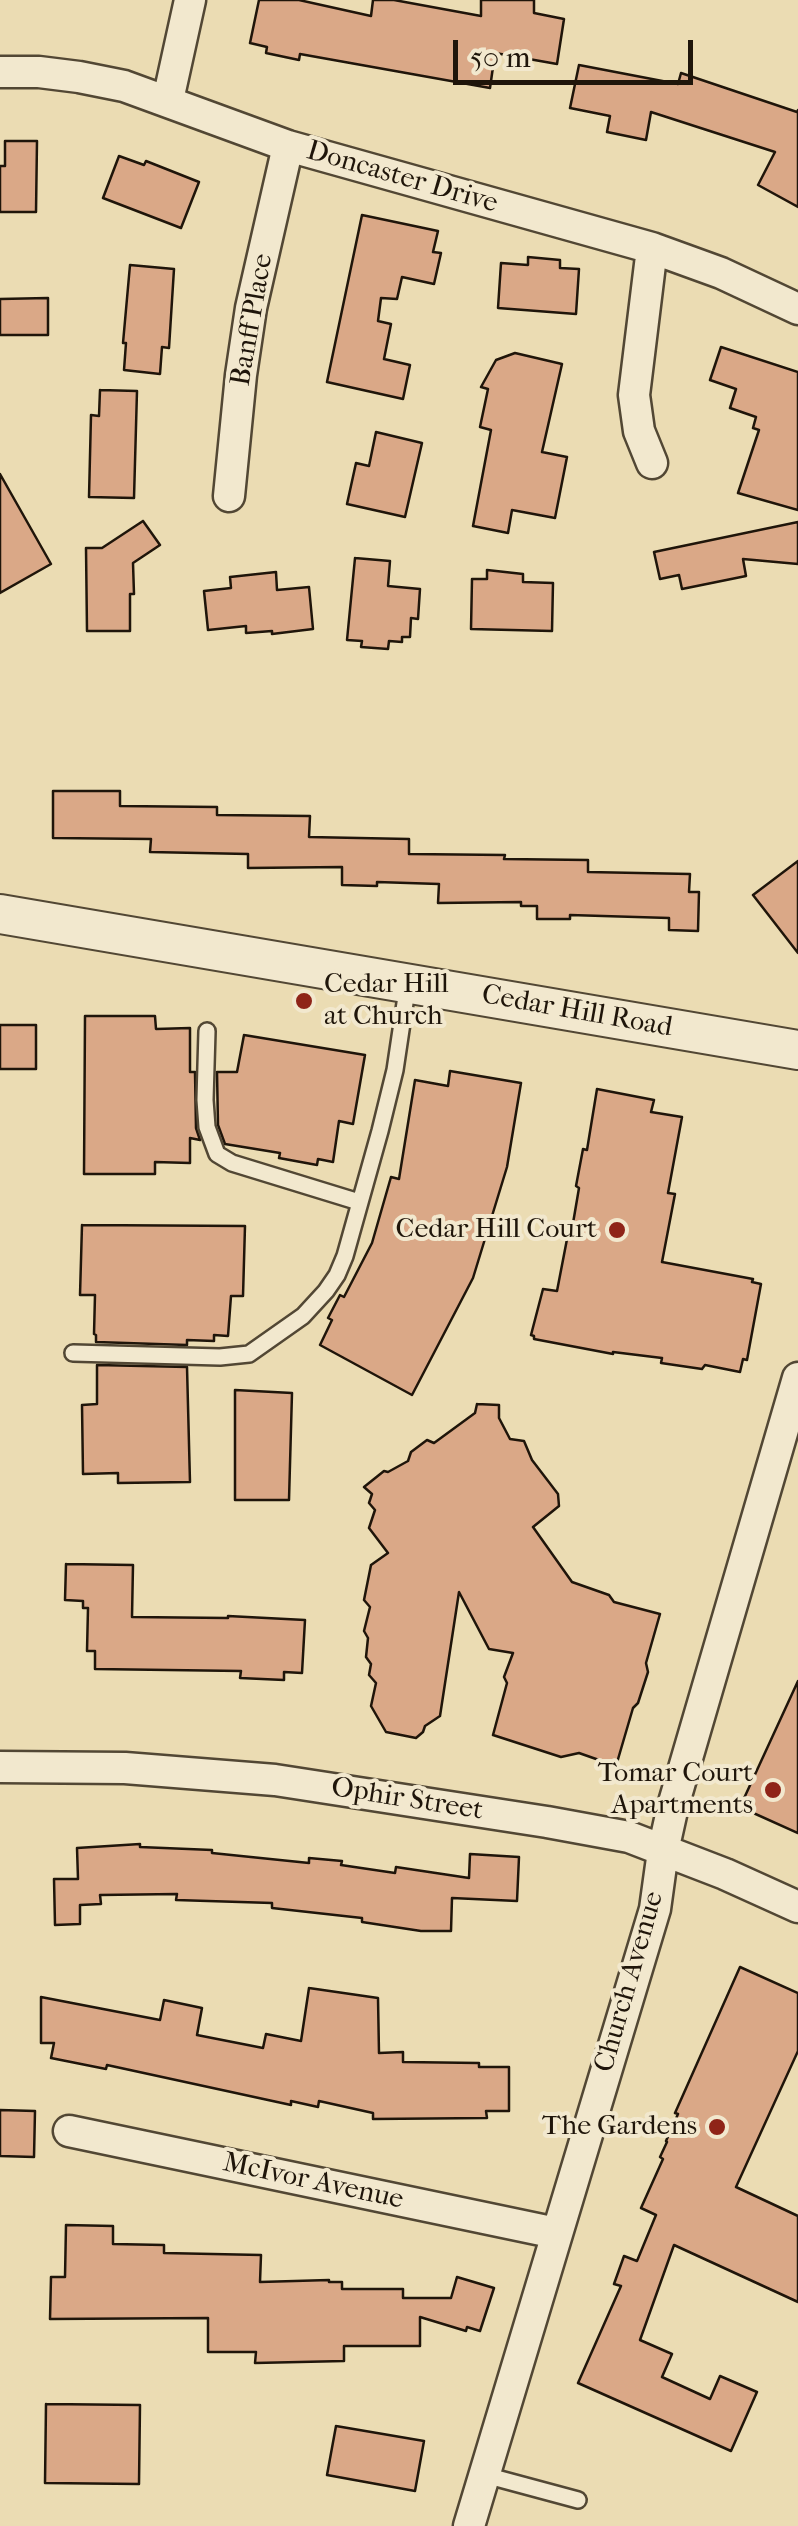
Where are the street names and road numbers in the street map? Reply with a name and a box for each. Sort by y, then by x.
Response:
street label: Doncaster Drive [303,135,501,221]
street label: Banff Place [225,251,281,389]
street label: Cedar Hill Road [479,979,675,1045]
street label: Ophir Street [329,1771,485,1829]
street label: Church Avenue [588,1888,672,2076]
street label: McIvor Avenue [220,2146,406,2218]

